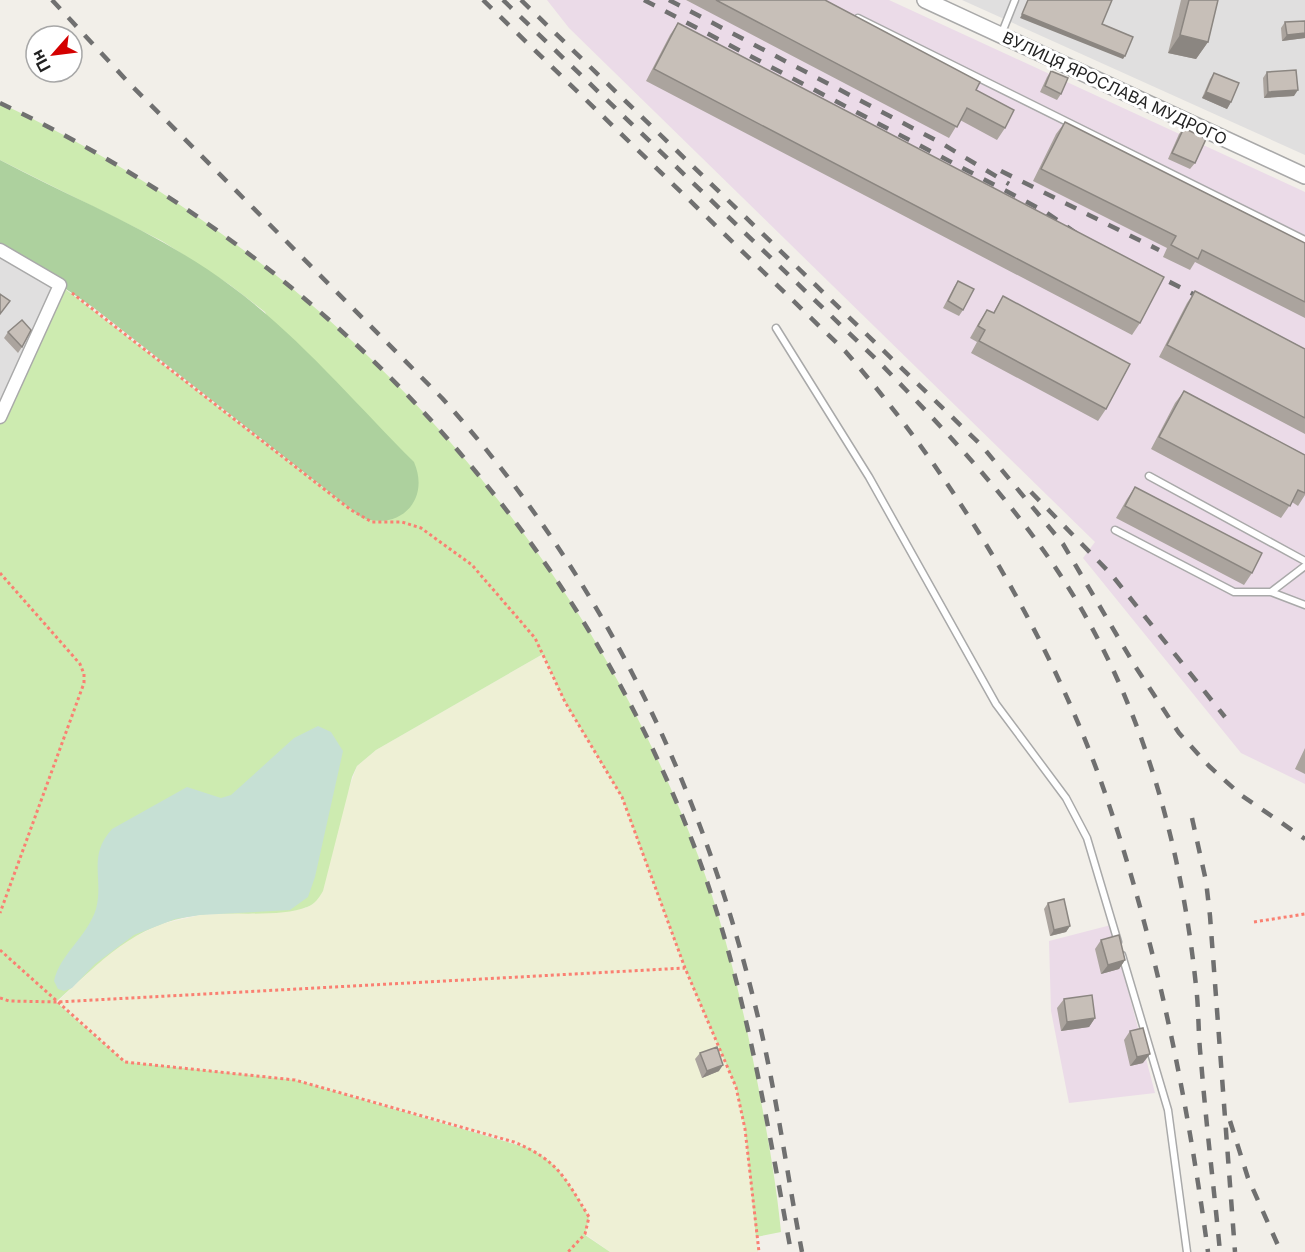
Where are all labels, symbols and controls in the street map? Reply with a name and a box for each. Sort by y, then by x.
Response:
north arrow [24,24,84,84]
street label: ВУЛИЦЯ ЯРОСЛАВА МУДРОГО [1000,27,1230,149]
text: Пн [27,47,55,75]

